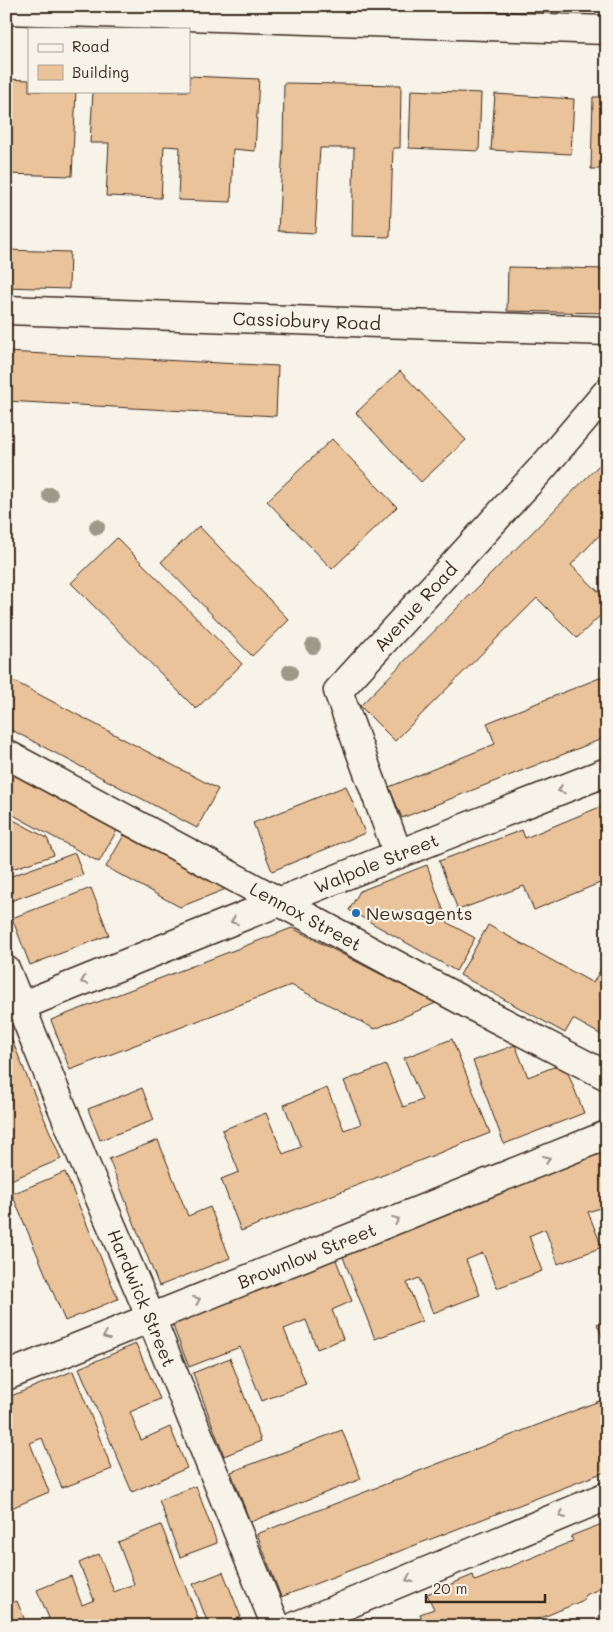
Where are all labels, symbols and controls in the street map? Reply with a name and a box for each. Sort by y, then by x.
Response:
legend [28,28,190,92]
text: Road [72,36,109,56]
text: Building [72,62,129,82]
street label: Cassiobury Road [232,306,381,335]
street label: Avenue Road [368,557,462,656]
one-way arrow [557,784,566,794]
street label: Walpole Street [310,827,442,899]
street label: Lennox Street [246,876,366,956]
place label: Newsagents [366,901,473,925]
marker: Newsagents [350,907,362,919]
one-way arrow [231,915,239,925]
one-way arrow [80,976,88,986]
one-way arrow [542,1155,551,1166]
one-way arrow [391,1216,400,1226]
street label: Brownlow Street [234,1217,379,1294]
street label: Hardwick Street [102,1225,182,1370]
one-way arrow [192,1296,200,1306]
one-way arrow [102,1330,111,1341]
one-way arrow [558,1509,567,1520]
scale bar [426,1572,544,1604]
one-way arrow [405,1573,414,1583]
text: 20 m [433,1578,467,1598]

